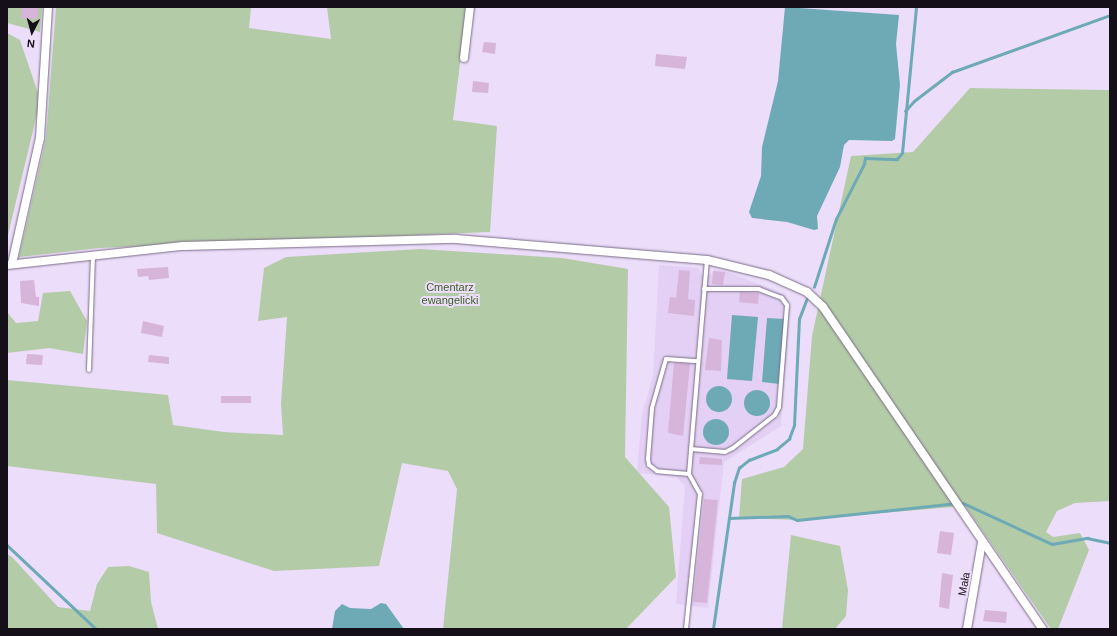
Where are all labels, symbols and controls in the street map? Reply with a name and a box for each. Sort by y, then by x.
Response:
north arrow [12,12,52,52]
text: N [26,38,35,50]
park label: Cmentarz ewangelicki [422,281,478,307]
street label: Mała [955,571,973,597]

